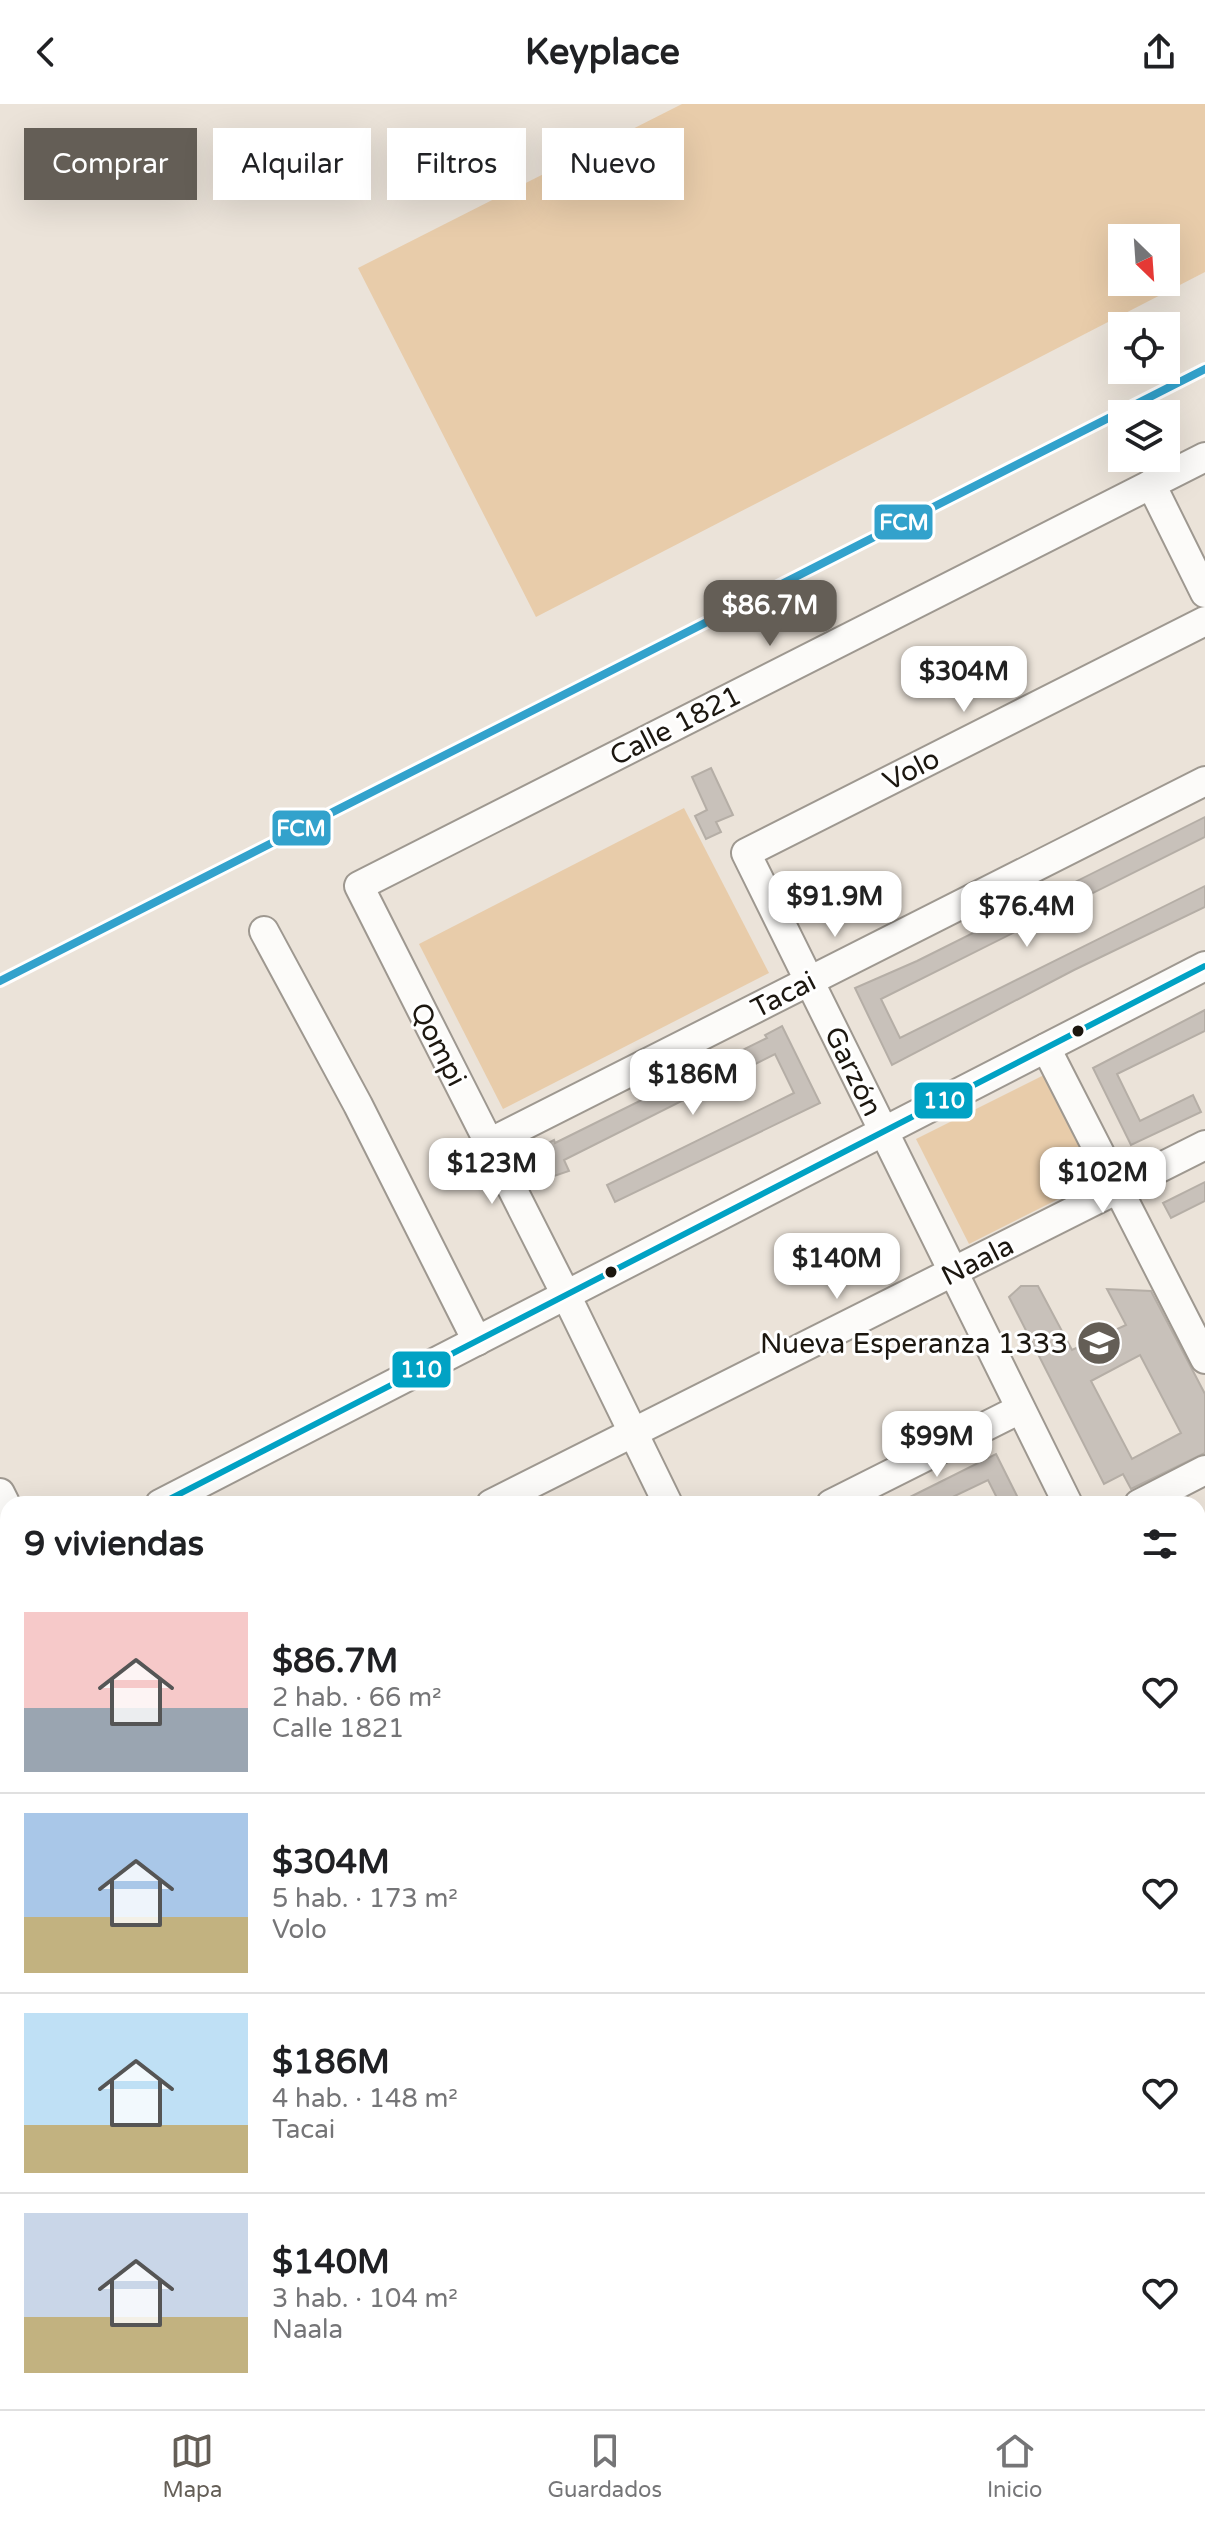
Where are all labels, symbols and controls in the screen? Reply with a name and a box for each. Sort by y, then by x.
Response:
icon: back [24,30,68,74]
icon: share [1137,30,1181,74]
text: Keyplace [525,31,680,74]
chip: Comprar [24,128,197,200]
chip: Alquilar [213,128,371,200]
chip: Filtros [387,128,526,200]
chip: Nuevo [542,128,684,200]
north arrow [1108,224,1180,296]
map controls [1108,224,1180,472]
button: locate [1108,312,1180,384]
button: layers [1108,400,1180,472]
line badge: FCM [873,503,934,541]
text: FCM [879,510,929,536]
pin: $86.7M [705,580,835,648]
text: $86.7M [722,590,818,621]
pin: $304M [908,646,1020,714]
text: $304M [919,656,1009,687]
street label: Calle 1821 [604,678,747,773]
street label: Volo [877,741,945,798]
line badge: FCM [271,809,332,847]
text: FCM [276,816,326,842]
pin: $91.9M [770,871,900,939]
text: $91.9M [787,881,883,912]
pin: $76.4M [962,881,1092,949]
text: $76.4M [979,891,1075,922]
street label: Tacai [745,964,822,1026]
street label: Qompi [403,997,474,1092]
street label: Garzón [817,1021,889,1122]
unlabelled marker [1070,1023,1086,1039]
pin: $186M [637,1049,749,1117]
text: $186M [648,1059,738,1090]
line badge: 110 [913,1081,974,1120]
text: 110 [923,1088,965,1114]
pin: $123M [436,1138,548,1206]
pin: $102M [1047,1147,1159,1215]
text: $123M [447,1148,537,1179]
text: $102M [1058,1157,1148,1188]
street label: Naala [936,1228,1019,1293]
pin: $140M [781,1233,893,1301]
text: $140M [792,1243,882,1274]
unlabelled marker [603,1264,619,1280]
school or university icon: Nueva Esperanza 1333 [1075,1319,1123,1367]
place label: Nueva Esperanza 1333 [760,1327,1068,1361]
line badge: 110 [391,1350,452,1389]
text: 110 [400,1357,442,1383]
pin: $99M [890,1411,984,1479]
text: $99M [900,1421,974,1452]
icon: filters [1138,1522,1182,1566]
text: 9 viviendas [24,1524,204,1565]
text: $86.7M [272,1641,398,1682]
icon: home [88,1644,184,1740]
icon: heart [1138,1670,1182,1714]
text: 2 hab. · 66 m² [272,1682,442,1713]
text: Calle 1821 [272,1713,404,1744]
text: $304M [272,1842,390,1883]
icon: home [88,1845,184,1941]
icon: heart [1138,1871,1182,1915]
text: 5 hab. · 173 m² [272,1883,458,1914]
text: Volo [272,1914,327,1945]
text: $186M [272,2042,390,2083]
icon: home [88,2045,184,2141]
icon: heart [1138,2071,1182,2115]
text: 4 hab. · 148 m² [272,2083,458,2114]
text: Tacai [272,2114,335,2145]
text: $140M [272,2242,390,2283]
icon: home [88,2245,184,2341]
icon: heart [1138,2271,1182,2315]
text: 3 hab. · 104 m² [272,2283,458,2314]
text: Naala [272,2314,343,2345]
tab: Mapa [163,2429,222,2503]
tab: Guardados [547,2429,662,2503]
tab: Inicio [987,2429,1042,2503]

